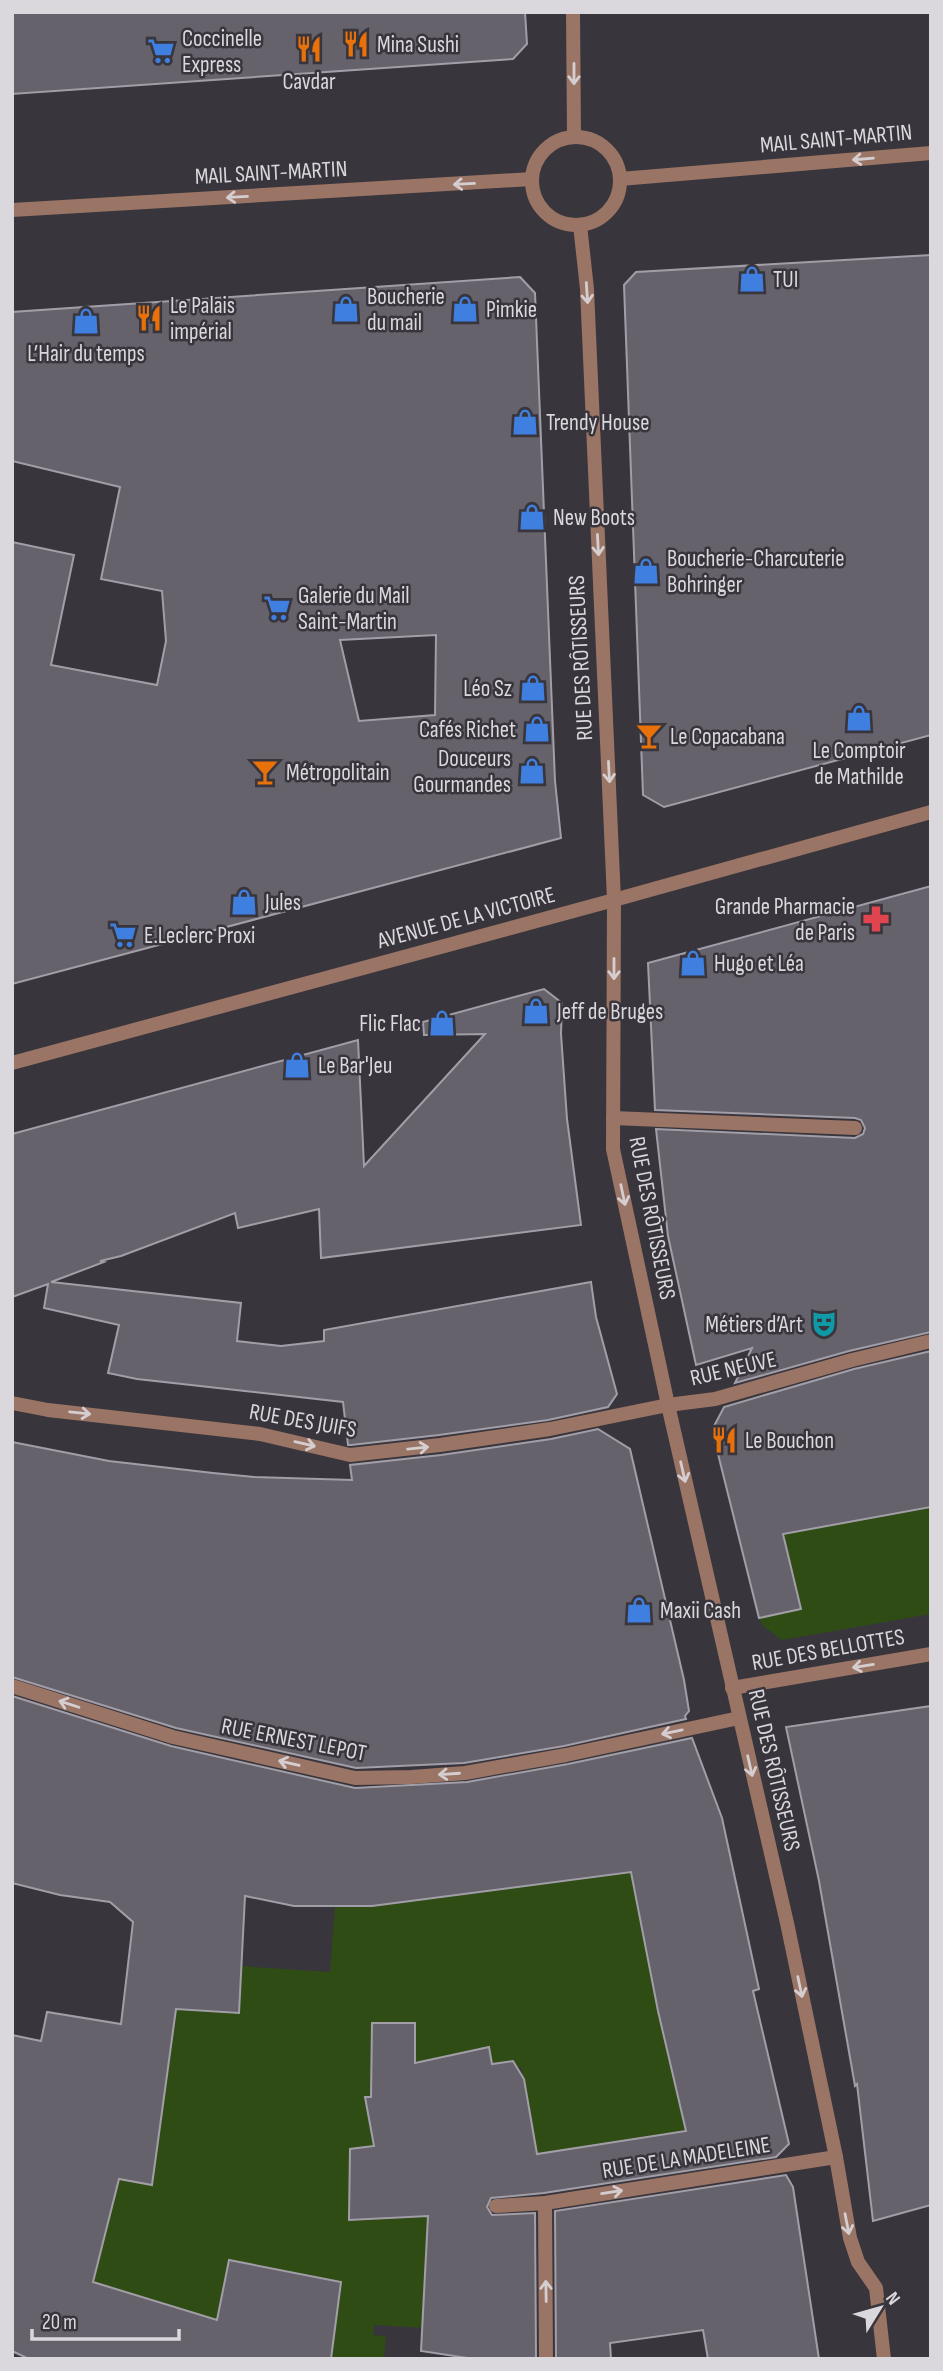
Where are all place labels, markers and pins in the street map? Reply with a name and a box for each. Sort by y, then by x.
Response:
place label: Coccinelle Express [182,25,262,79]
restaurant icon: Mina Sushi [341,29,371,59]
place label: Mina Sushi [377,31,459,59]
restaurant icon: Cavdar [294,34,324,64]
supermarket icon: Coccinelle Express [146,36,176,66]
place label: Cavdar [282,68,336,96]
shop icon: TUI [737,264,767,294]
place label: TUI [773,266,798,294]
place label: Boucherie du mail [367,283,445,337]
place label: Le Palais impérial [170,292,235,346]
shop icon: Boucherie du mail [331,294,361,324]
shop icon: Pimkie [450,294,480,324]
place label: Pimkie [486,296,537,324]
restaurant icon: Le Palais impérial [134,303,164,333]
shop icon: L’Hair du temps [71,306,101,336]
place label: L’Hair du temps [27,340,145,368]
shop icon: Trendy House [510,407,540,437]
place label: Trendy House [546,409,649,437]
shop icon: New Boots [517,502,547,532]
place label: New Boots [553,504,635,532]
place label: Boucherie-Charcuterie Bohringer [667,545,844,599]
shop icon: Boucherie-Charcuterie Bohringer [631,556,661,586]
place label: Galerie du Mail Saint-Martin [298,582,409,636]
supermarket icon: Galerie du Mail Saint-Martin [262,593,292,623]
shop icon: Léo Sz [518,673,548,703]
place label: Léo Sz [463,675,512,703]
shop icon: Le Comptoir de Mathilde [844,703,874,733]
shop icon: Cafés Richet [522,714,552,744]
place label: Cafés Richet [419,716,516,744]
bar icon: Le Copacabana [634,721,664,751]
place label: Le Copacabana [670,723,785,751]
place label: Le Comptoir de Mathilde [812,737,906,791]
place label: Douceurs Gourmandes [413,745,511,799]
shop icon: Douceurs Gourmandes [517,756,547,786]
bar icon: Métropolitain [250,757,280,787]
place label: Métropolitain [286,759,390,787]
shop icon: Jules [229,887,259,917]
place label: Jules [264,889,301,917]
place label: Grande Pharmacie de Paris [715,893,855,947]
pharmacy icon: Grande Pharmacie de Paris [861,904,891,934]
supermarket icon: E.Leclerc Proxi [108,920,138,950]
place label: E.Leclerc Proxi [144,922,255,950]
shop icon: Hugo et Léa [678,948,708,978]
place label: Hugo et Léa [714,950,804,978]
shop icon: Jeff de Bruges [521,996,551,1026]
place label: Jeff de Bruges [556,998,663,1026]
shop icon: Flic Flac [427,1008,457,1038]
place label: Flic Flac [359,1010,421,1038]
shop icon: Le Bar'Jeu [282,1050,312,1080]
place label: Le Bar'Jeu [318,1052,392,1080]
theatre icon: Métiers d’Art [809,1309,839,1339]
place label: Métiers d’Art [705,1311,803,1339]
restaurant icon: Le Bouchon [709,1425,739,1455]
place label: Le Bouchon [745,1427,834,1455]
shop icon: Maxii Cash [624,1595,654,1625]
place label: Maxii Cash [660,1597,741,1625]

